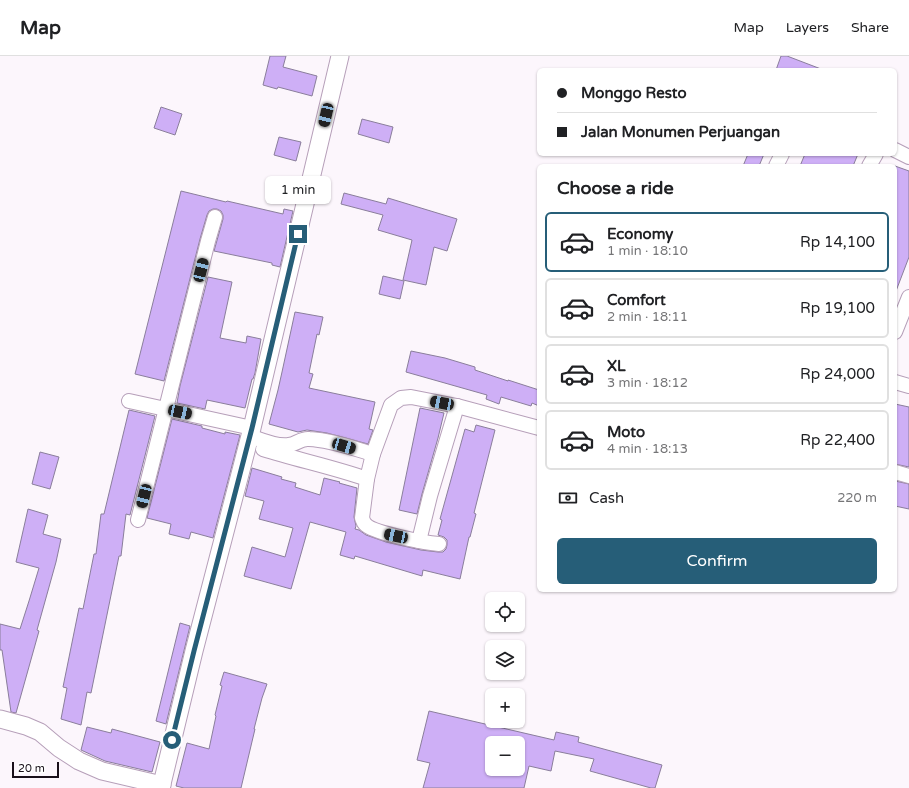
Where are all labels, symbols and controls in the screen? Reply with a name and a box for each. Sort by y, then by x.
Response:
text: Map [20,17,61,39]
text: Map [734,19,764,36]
text: Layers [786,19,829,36]
text: Share [851,19,889,36]
text: Monggo Resto [581,84,687,102]
car [317,102,335,128]
text: Jalan Monumen Perjuangan [581,123,780,141]
callout: 1 min [265,176,331,204]
text: Choose a ride [557,177,674,199]
text: 1 min [281,182,315,198]
icon: car [559,224,595,260]
route end [289,225,307,243]
text: Economy [607,225,673,243]
text: Rp 14,100 [800,233,875,251]
text: 1 min · 18:10 [607,243,688,259]
car [192,257,210,283]
icon: car [559,290,595,326]
text: Comfort [607,291,666,309]
text: Rp 19,100 [800,299,875,317]
text: 2 min · 18:11 [607,309,688,325]
icon: car [559,356,595,392]
text: XL [607,357,626,375]
text: Rp 24,000 [800,365,875,383]
text: 3 min · 18:12 [607,375,688,391]
car [429,395,455,411]
car [167,404,193,420]
icon: car [559,422,595,458]
text: Moto [607,423,645,441]
text: Rp 22,400 [800,431,875,449]
car [331,437,357,455]
text: 4 min · 18:13 [607,441,688,457]
car [135,483,153,509]
icon: cash [557,487,579,509]
text: Cash [589,489,624,507]
text: 220 m [837,490,877,506]
car [383,528,409,544]
button: Confirm [557,538,877,584]
map controls [485,592,525,776]
button: locate [485,592,525,632]
button: layers [485,640,525,680]
button: + [485,688,525,728]
route start [163,731,181,749]
button: − [485,736,525,776]
scale bar [12,760,59,779]
text: 20 m [18,762,45,775]

